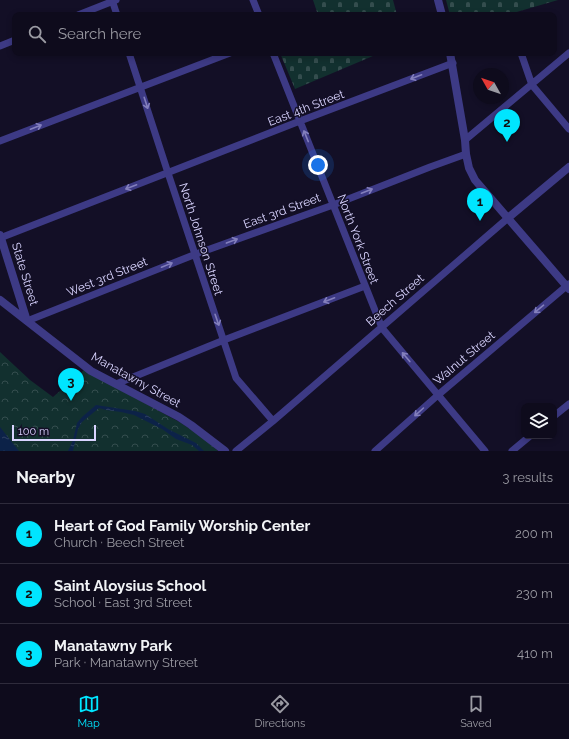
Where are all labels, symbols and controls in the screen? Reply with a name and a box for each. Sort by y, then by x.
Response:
search box [12,12,557,56]
icon: search [26,23,48,45]
text: Search here [58,25,141,43]
north arrow [473,68,509,104]
one-way arrow [411,74,423,82]
street label: East 4th Street [266,87,346,129]
one-way arrow [143,97,150,110]
pin: 2 [494,109,520,142]
one-way arrow [30,122,42,130]
one-way arrow [302,130,309,142]
your location [308,155,328,175]
street label: North Johnson Street [176,181,226,297]
one-way arrow [126,183,138,191]
one-way arrow [361,187,373,195]
pin: 1 [467,188,493,221]
street label: East 3rd Street [242,191,322,231]
street label: North York Street [334,192,382,286]
one-way arrow [226,237,239,244]
street label: State Street [9,241,41,307]
street label: West 3rd Street [65,254,149,300]
one-way arrow [161,261,173,269]
street label: Beech Street [363,271,427,329]
one-way arrow [323,297,335,305]
one-way arrow [535,304,545,313]
one-way arrow [213,314,221,326]
street label: Walnut Street [430,328,498,388]
street label: Manatawny Street [89,350,183,410]
one-way arrow [401,352,410,362]
pin: 3 [58,368,84,401]
map controls [521,403,557,439]
button: layers [521,403,557,439]
one-way arrow [414,407,425,416]
scale bar [12,423,96,442]
text: 100 m [18,425,49,438]
text: Nearby [16,467,75,487]
text: 3 results [503,470,553,485]
text: Heart of God Family Worship Center [54,517,310,535]
text: 1 [26,526,32,541]
text: 200 m [515,526,553,541]
text: Church · Beech Street [54,535,184,550]
text: Saint Aloysius School [54,577,206,595]
text: 2 [25,586,33,601]
text: 230 m [516,586,553,601]
text: School · East 3rd Street [54,595,192,610]
text: Manatawny Park [54,637,172,655]
text: 3 [25,646,33,661]
text: 410 m [517,646,553,661]
text: Park · Manatawny Street [54,655,198,670]
tab: Map [77,693,100,730]
tab: Directions [255,693,305,730]
tab: Saved [460,693,492,730]

